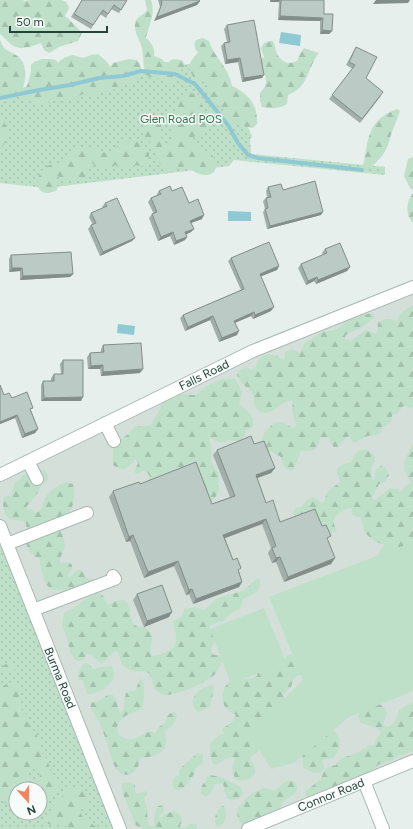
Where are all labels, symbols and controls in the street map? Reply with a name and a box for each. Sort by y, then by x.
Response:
scale bar [10,8,107,34]
text: 50 m [16,15,44,29]
park label: Glen Road POS [140,112,222,126]
street label: Falls Road [177,357,231,393]
street label: Burma Road [41,645,79,711]
street label: Connor Road [296,775,366,815]
north arrow [8,781,48,821]
text: N [25,802,38,817]

